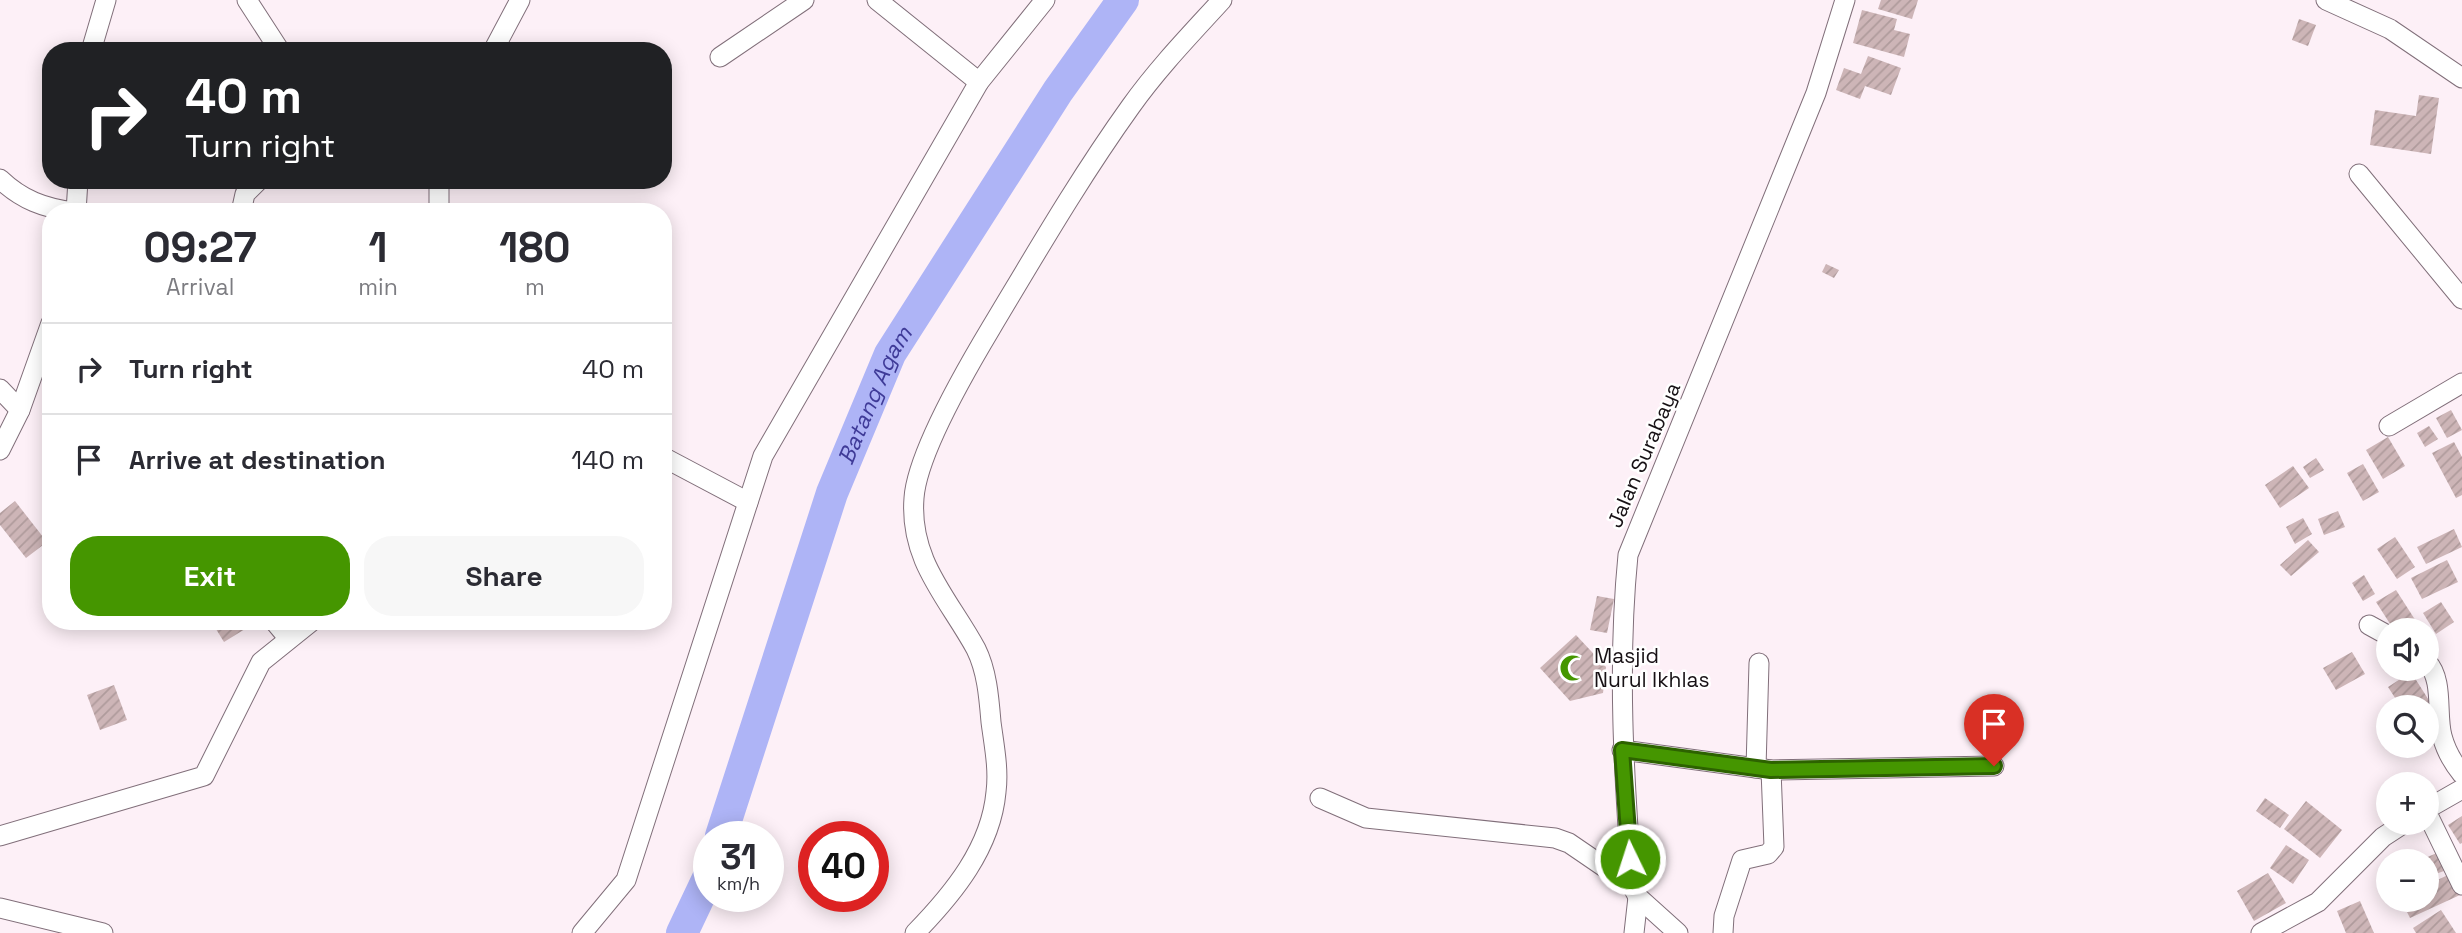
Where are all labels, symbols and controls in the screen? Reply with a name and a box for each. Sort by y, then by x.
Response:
text: 40 m [185,65,302,127]
icon: right [70,70,161,161]
text: Turn right [185,126,335,166]
text: 09:27 [143,221,257,274]
text: 1 [369,221,388,274]
text: 180 [499,221,571,274]
text: Arrival [166,272,234,302]
text: min [358,272,398,302]
text: m [525,272,545,302]
water label: Batang Agam [831,320,919,469]
icon: right [70,350,108,388]
text: Turn right [129,352,253,386]
text: 40 m [582,352,644,386]
street label: Jalan Surabaya [1601,378,1686,531]
icon: arrive [70,441,108,479]
text: Arrive at destination [129,443,386,477]
text: 140 m [571,443,644,477]
button: Exit [70,536,350,616]
button: Share [364,536,644,616]
map controls [2376,618,2439,912]
button: sound [2376,618,2439,681]
place label: Masjid Nurul Ikhlas [1594,642,1710,693]
mosque icon: Masjid Nurul Ikhlas [1558,653,1588,683]
pin [1964,694,2024,766]
button: search [2376,695,2439,758]
icon: arrive [1975,705,2013,743]
button: + [2376,772,2439,835]
speed limit sign: 40 [798,821,889,912]
position arrow [1593,822,1667,896]
text: 31 [720,835,757,879]
button: − [2376,849,2439,912]
text: km/h [717,872,760,895]

